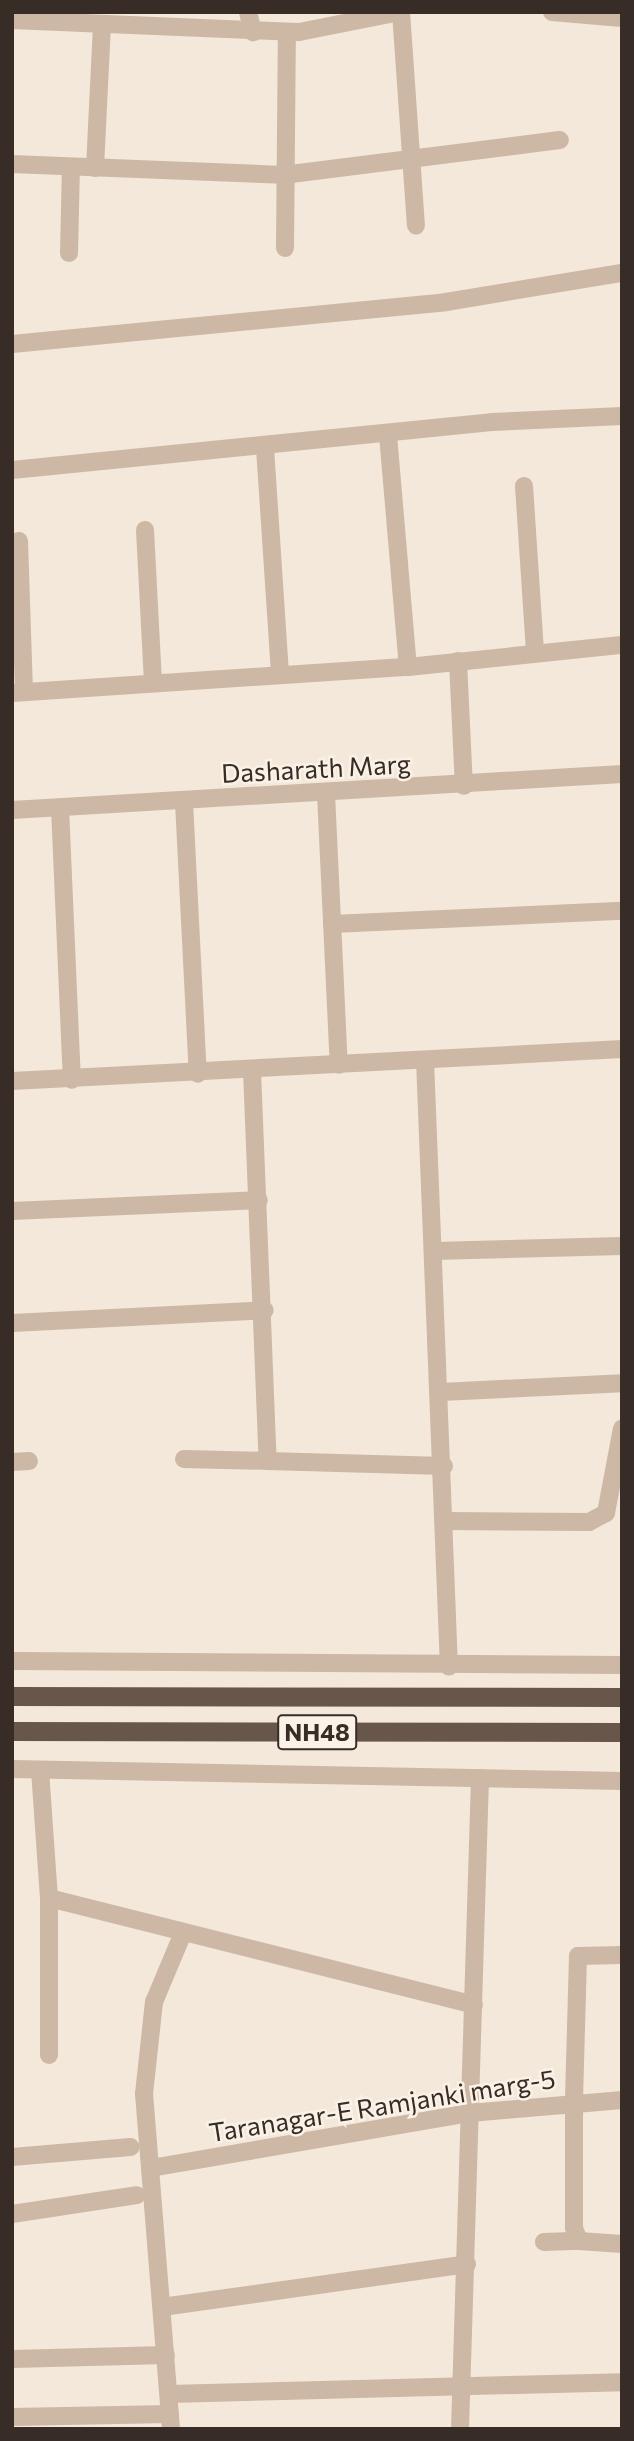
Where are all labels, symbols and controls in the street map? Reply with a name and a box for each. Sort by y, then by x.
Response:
street label: Dasharath Marg [220,747,412,789]
road number: NH48 [277,1712,357,1752]
street label: Taranagar-E Ramjanki marg-5 [207,2062,557,2148]

